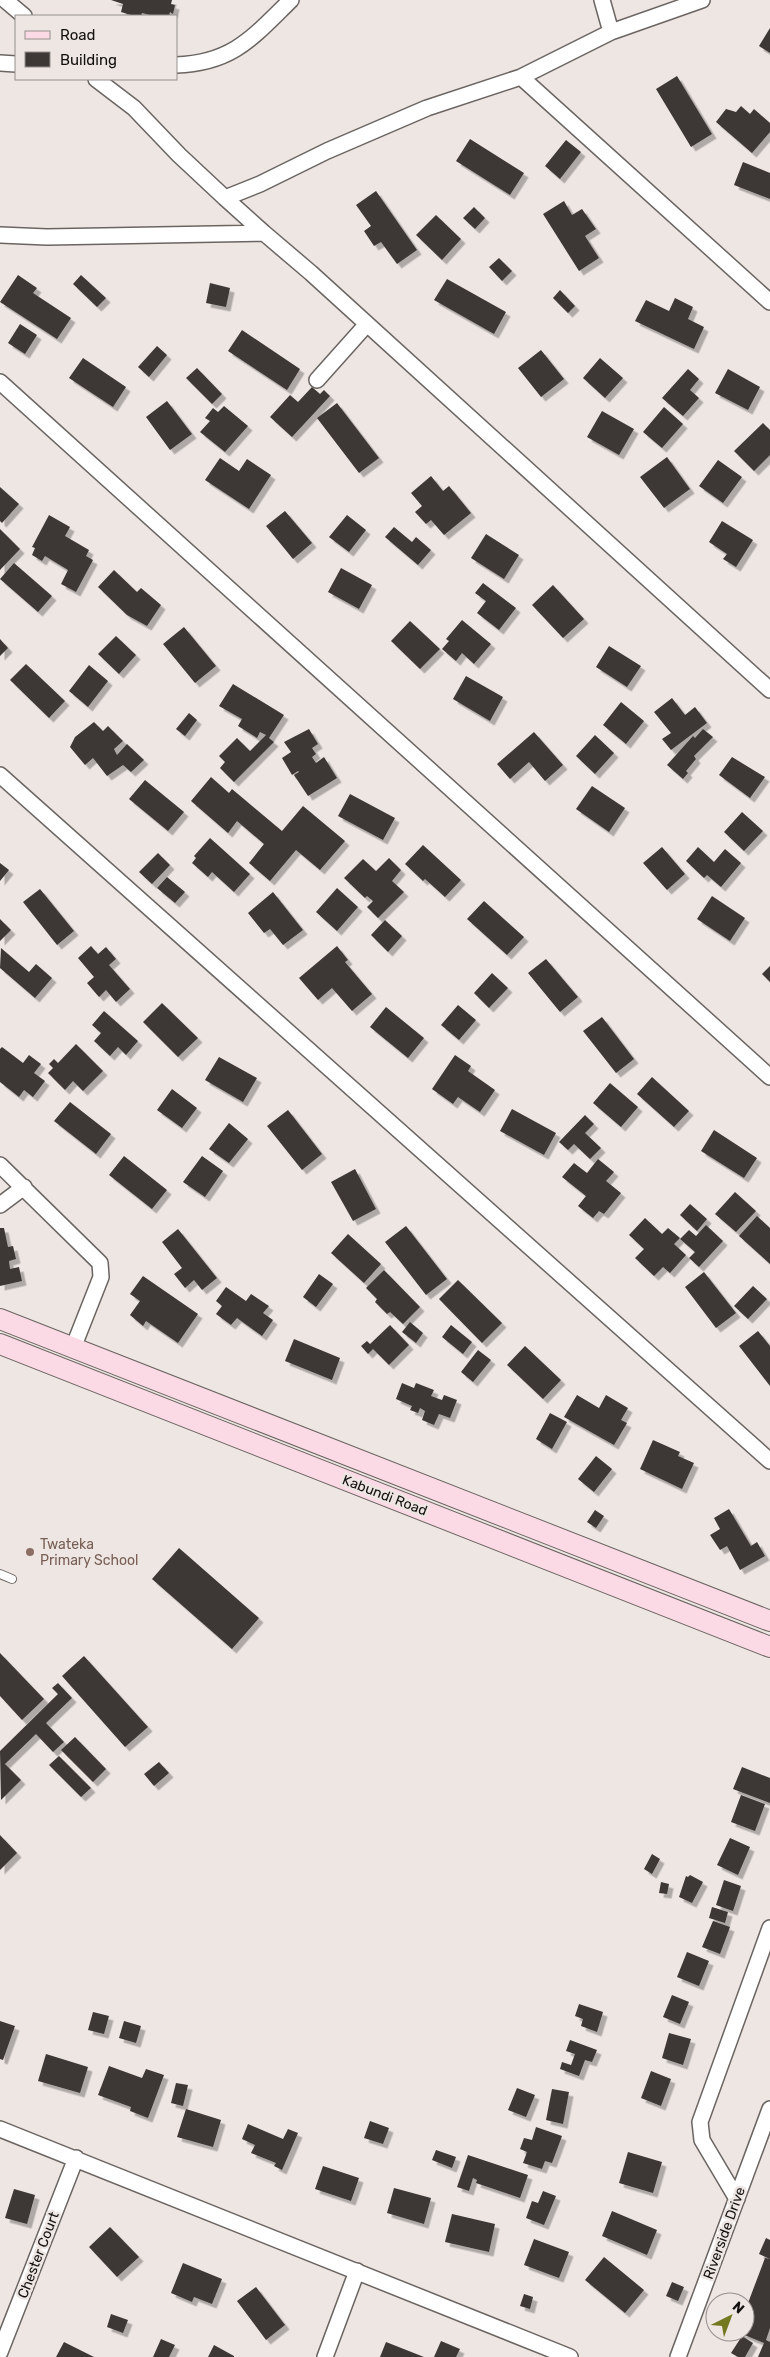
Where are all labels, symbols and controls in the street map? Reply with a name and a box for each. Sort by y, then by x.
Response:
legend [15,15,178,80]
text: Road [60,26,96,44]
text: Building [60,51,117,69]
street label: Kabundi Road [340,1471,430,1519]
place label: Twateka Primary School [40,1536,138,1569]
marker: Twateka Primary School [24,1546,36,1558]
street label: Riverside Drive [700,2185,749,2282]
street label: Chester Court [14,2209,63,2301]
north arrow [705,2292,755,2342]
text: N [729,2298,748,2317]

